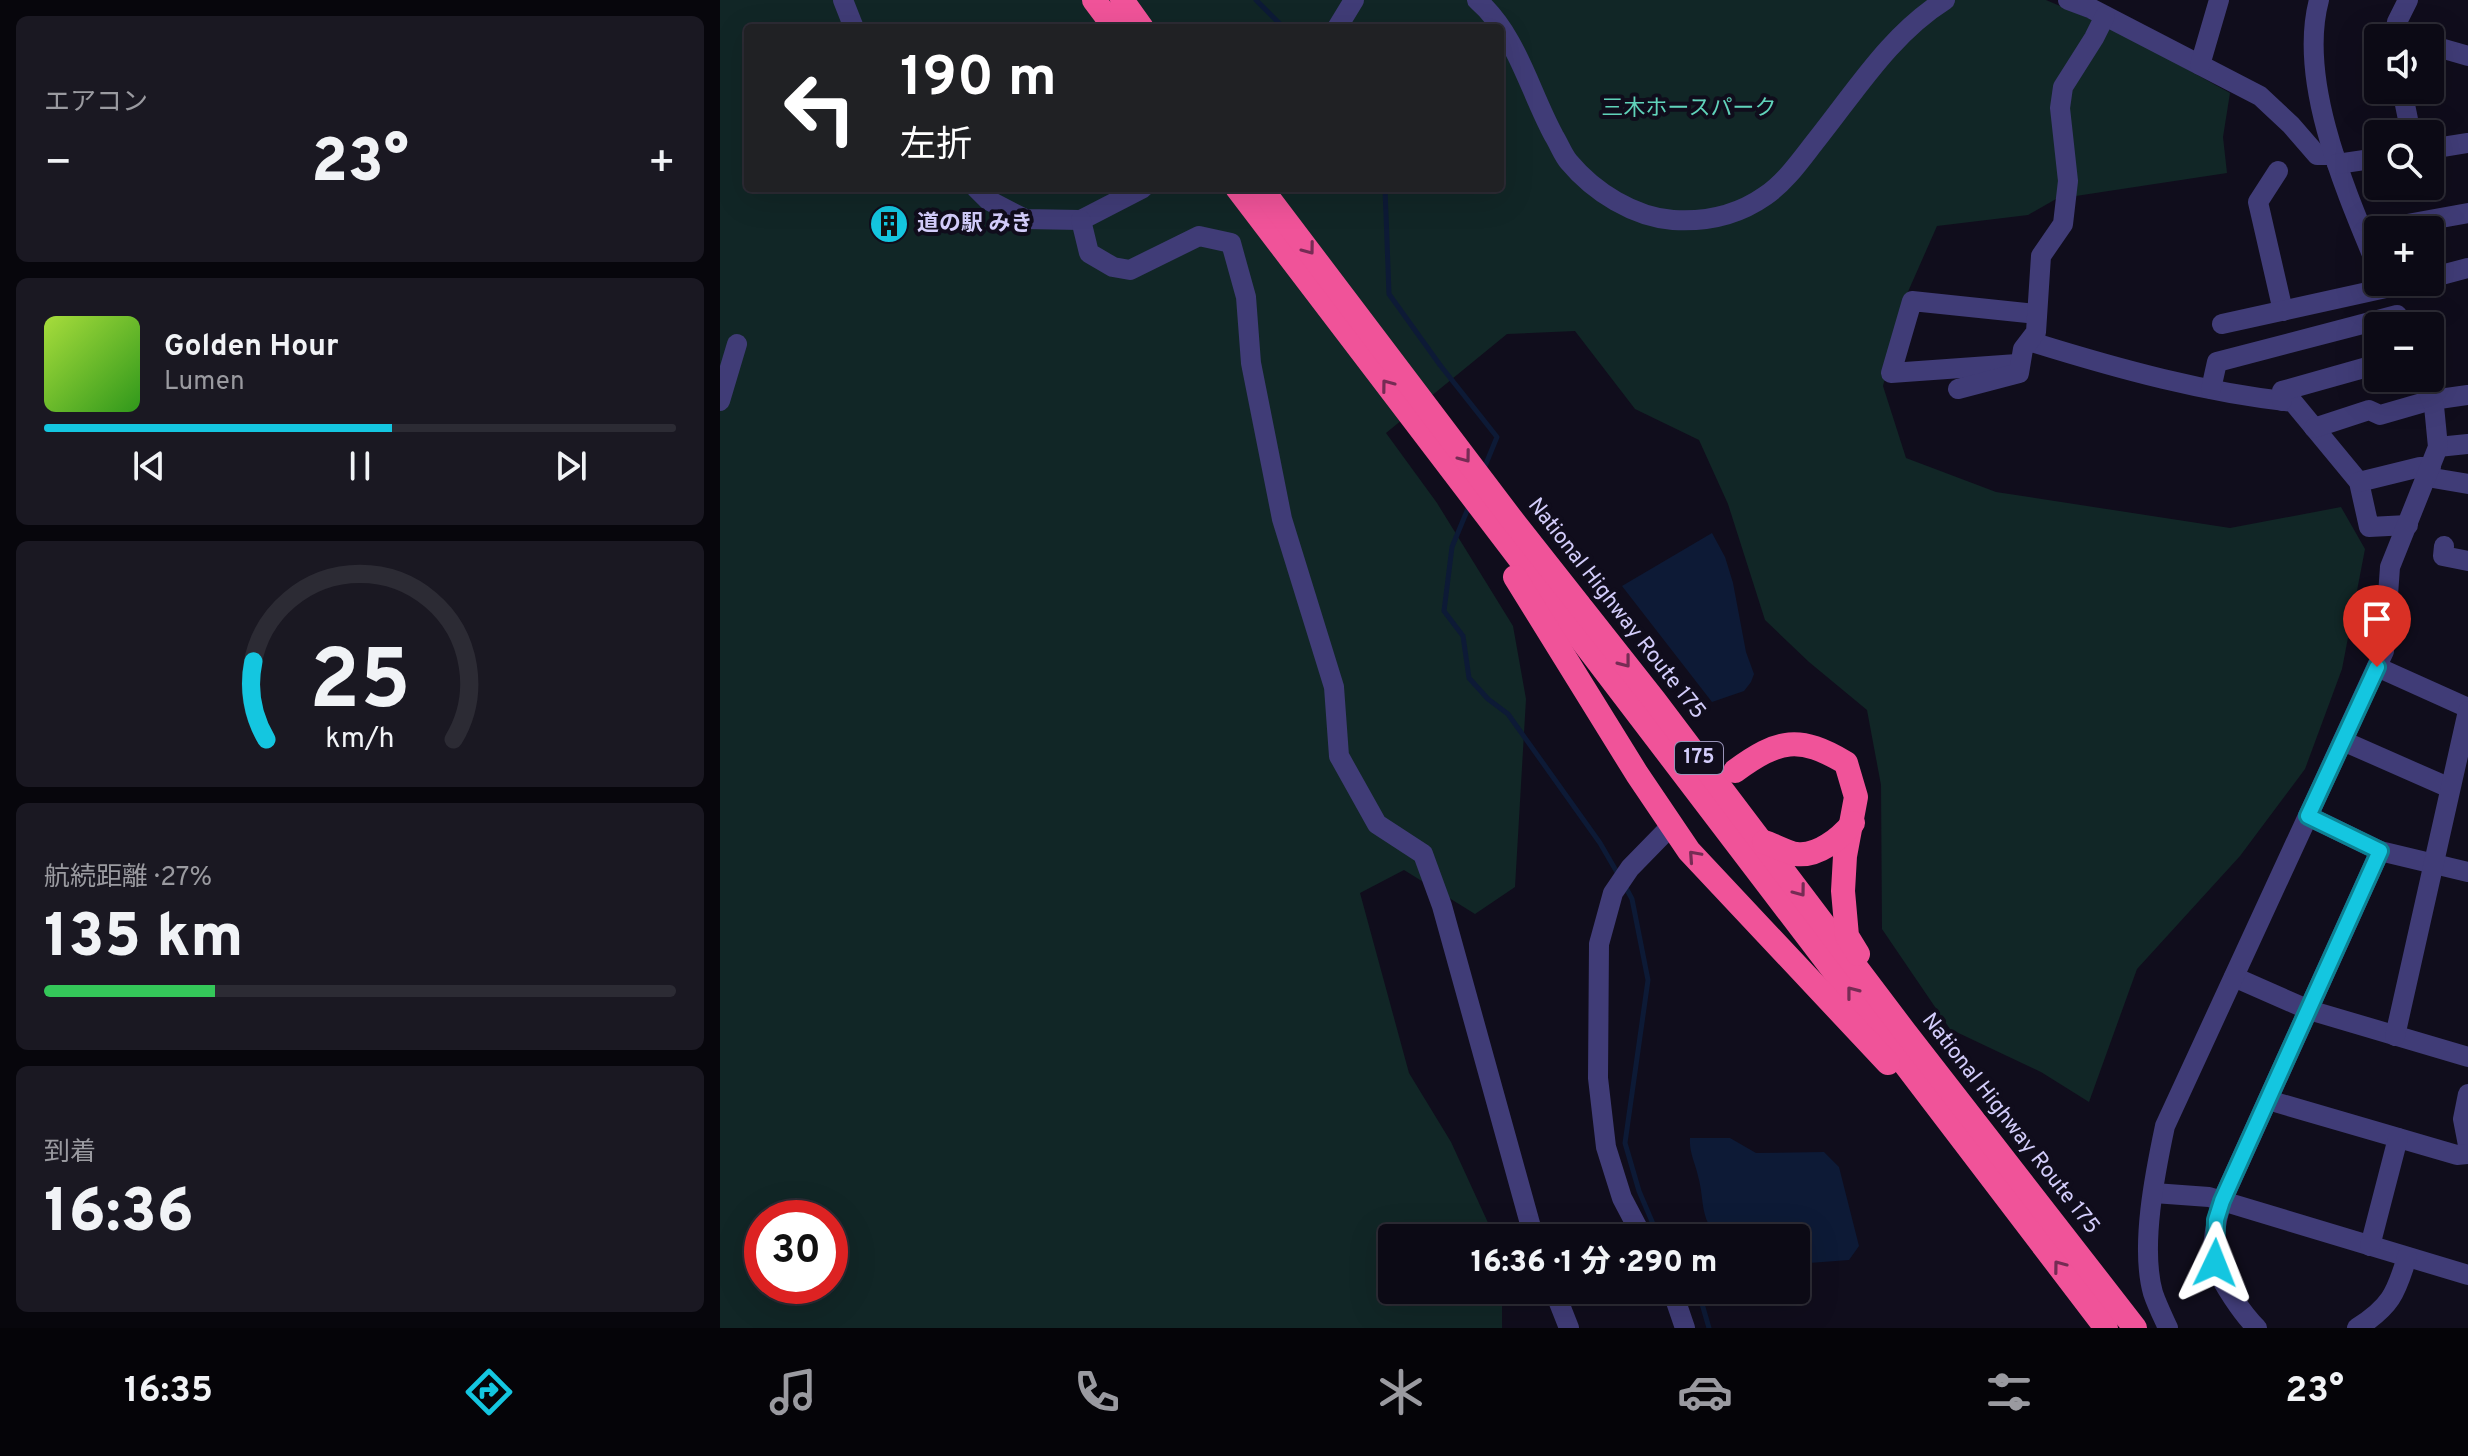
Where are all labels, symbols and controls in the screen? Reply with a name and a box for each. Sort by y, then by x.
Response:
map controls [2364,24,2444,392]
button: sound [2364,24,2444,104]
text: 190 m [900,45,1057,115]
icon: left [768,56,872,160]
text: エアコン [44,87,148,120]
park label: 三木ホースパーク [1602,96,1776,123]
button: search [2364,120,2444,200]
text: 左折 [900,124,972,170]
text: 23° [311,127,409,203]
text: − [44,137,72,193]
text: + [648,137,676,193]
building icon: 道の駅 みき [868,203,910,245]
place label: 道の駅 みき [917,211,1033,238]
button: + [2364,216,2444,296]
one-way arrow [1300,241,1314,255]
button: − [2364,312,2444,392]
text: Golden Hour [164,329,338,366]
text: Lumen [164,366,245,399]
one-way arrow [1382,380,1396,394]
icon: previous [127,444,171,488]
icon: pause [338,444,382,488]
icon: next [549,444,593,488]
one-way arrow [1456,449,1470,463]
street label: National Highway Route 175 [1521,493,1711,725]
pin [2343,585,2411,667]
icon: arrive [2355,597,2399,641]
text: 25 [309,633,411,738]
one-way arrow [1615,653,1630,667]
text: km/h [325,722,395,758]
road number: 175 [1675,742,1723,774]
one-way arrow [1690,850,1704,865]
text: 航続距離 · 27% [44,862,212,895]
one-way arrow [1790,882,1805,897]
text: 135 km [44,902,243,978]
one-way arrow [1847,986,1861,1001]
street label: National Highway Route 175 [1915,1008,2105,1240]
text: 到着 [44,1137,96,1170]
text: 16:36 [44,1177,194,1253]
speed limit sign: 30 [744,1200,848,1304]
position arrow [2173,1221,2257,1305]
text: 16:36 · 1 分 · 290 m [1471,1245,1717,1282]
one-way arrow [2055,1260,2069,1275]
icon: directions [461,1364,517,1420]
icon: music [765,1364,821,1420]
icon: phone [1069,1364,1125,1420]
icon: climate [1373,1364,1429,1420]
icon: car [1677,1364,1733,1420]
icon: filters [1981,1364,2037,1420]
text: 16:35 [124,1369,213,1415]
text: 23° [2285,1369,2344,1415]

